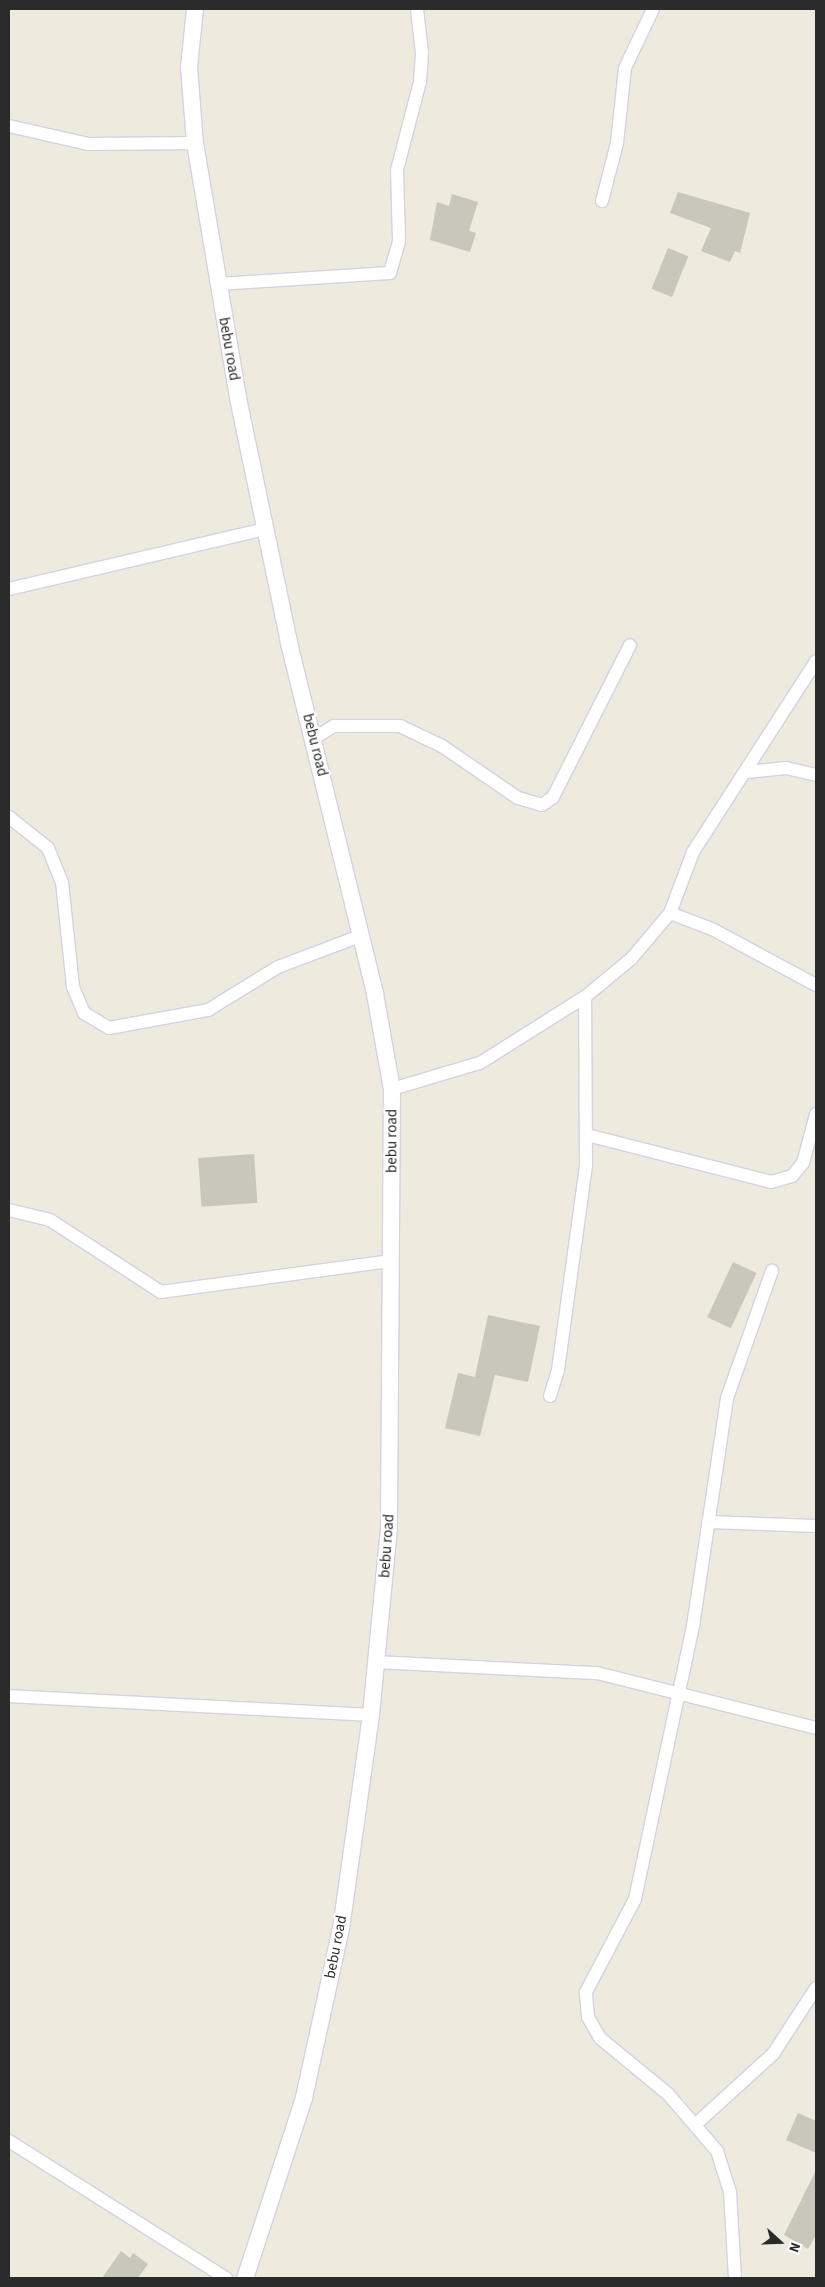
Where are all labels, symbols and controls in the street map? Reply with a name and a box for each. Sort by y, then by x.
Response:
street label: bebu road [215,316,243,382]
street label: bebu road [299,712,331,778]
street label: bebu road [383,1109,401,1173]
street label: bebu road [376,1513,398,1579]
street label: bebu road [321,1914,351,1980]
north arrow [755,2217,805,2267]
text: N [783,2239,805,2255]

